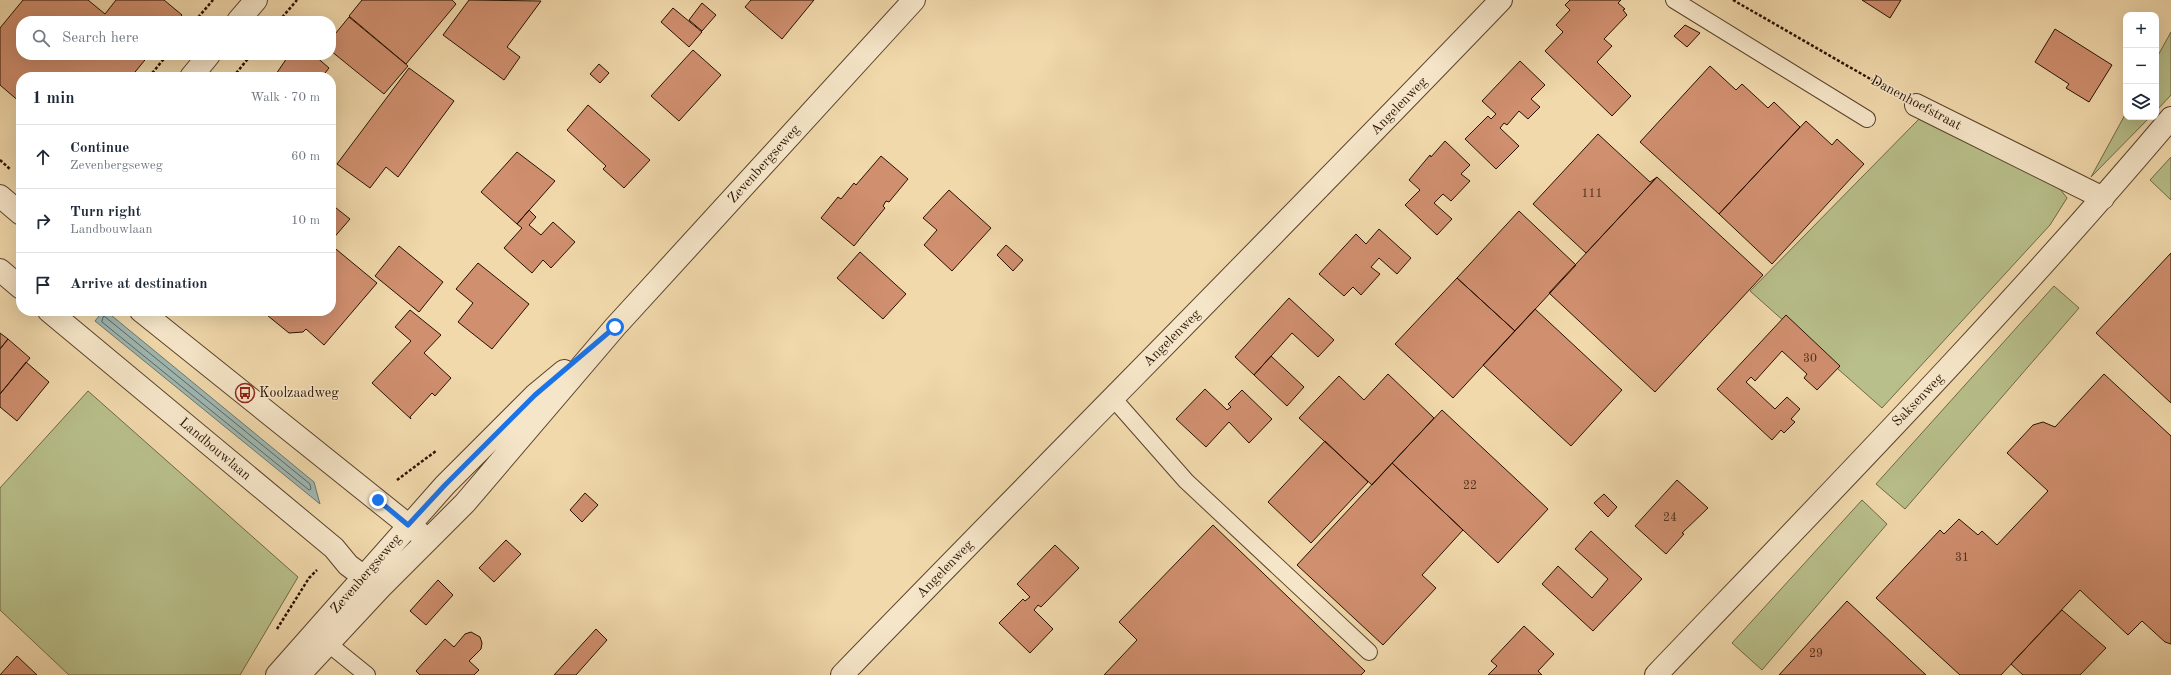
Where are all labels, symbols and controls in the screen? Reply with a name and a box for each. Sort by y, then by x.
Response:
map controls [2123,12,2159,120]
button: + [2123,12,2159,48]
search box [16,16,336,60]
icon: search [30,27,52,49]
text: Search here [62,31,139,46]
button: − [2123,48,2159,84]
street label: Danenhoefstraat [1868,73,1964,133]
street label: Angelenweg [1368,74,1430,138]
button: layers [2123,84,2159,120]
text: 1 min [32,90,75,107]
text: Walk · 70 m [251,91,320,104]
street label: Zevenbergseweg [725,122,803,206]
text: Continue [70,141,129,156]
icon: ahead [32,146,54,168]
text: 60 m [291,150,320,163]
text: Zevenbergseweg [70,159,163,172]
house number: 111 [1582,188,1602,200]
text: Turn right [70,205,141,220]
icon: right [32,210,54,232]
text: 10 m [291,214,320,227]
text: Landbouwlaan [70,223,152,236]
icon: arrive [32,274,54,296]
text: Arrive at destination [70,277,208,292]
street label: Angelenweg [1141,306,1204,369]
route start [606,318,624,336]
house number: 30 [1803,353,1817,365]
street label: Saksenweg [1890,371,1947,429]
bus stop icon: Koolzaadweg [234,382,256,404]
place label: Koolzaadweg [259,386,339,400]
street label: Landbouwlaan [176,415,254,483]
house number: 22 [1463,480,1477,492]
route end [369,491,387,509]
house number: 24 [1663,512,1677,524]
street label: Zevenbergseweg [328,531,404,616]
street label: Angelenweg [914,537,976,601]
house number: 31 [1955,552,1969,564]
house number: 29 [1809,648,1823,660]

